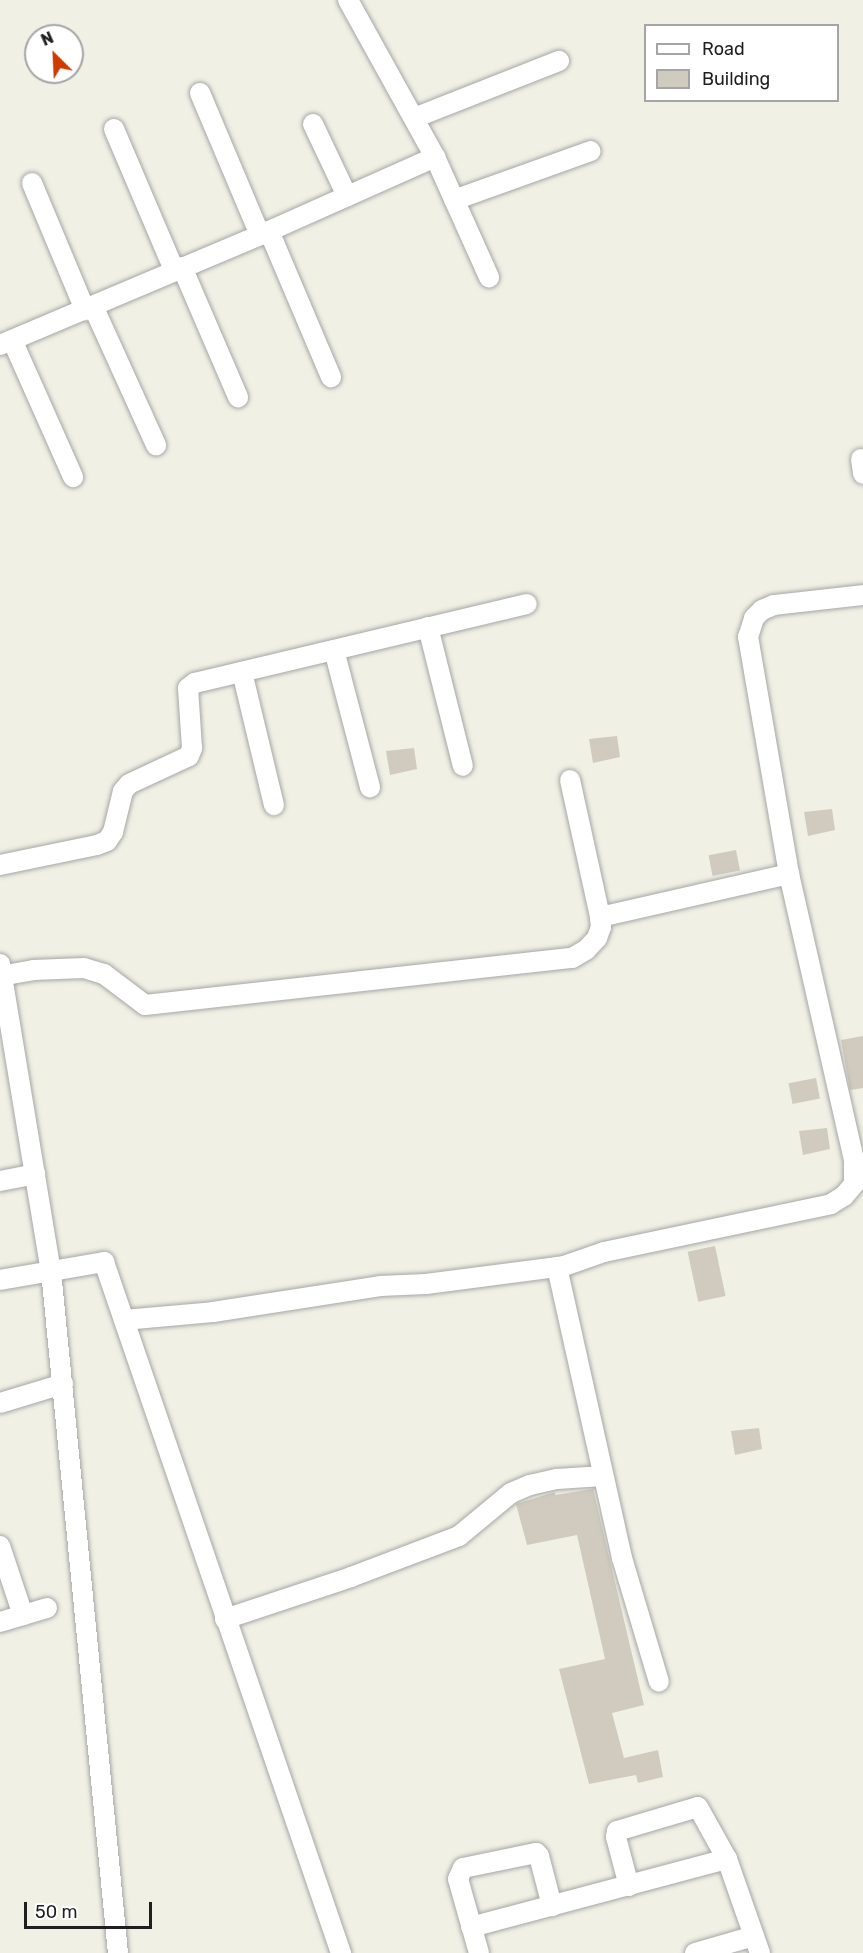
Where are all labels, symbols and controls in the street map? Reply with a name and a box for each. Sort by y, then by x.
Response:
north arrow [24,24,84,84]
legend [644,24,839,102]
text: N [38,28,56,50]
text: Road [702,38,745,60]
text: Building [702,68,770,90]
scale bar [27,1890,154,1928]
text: 50 m [35,1901,78,1923]

